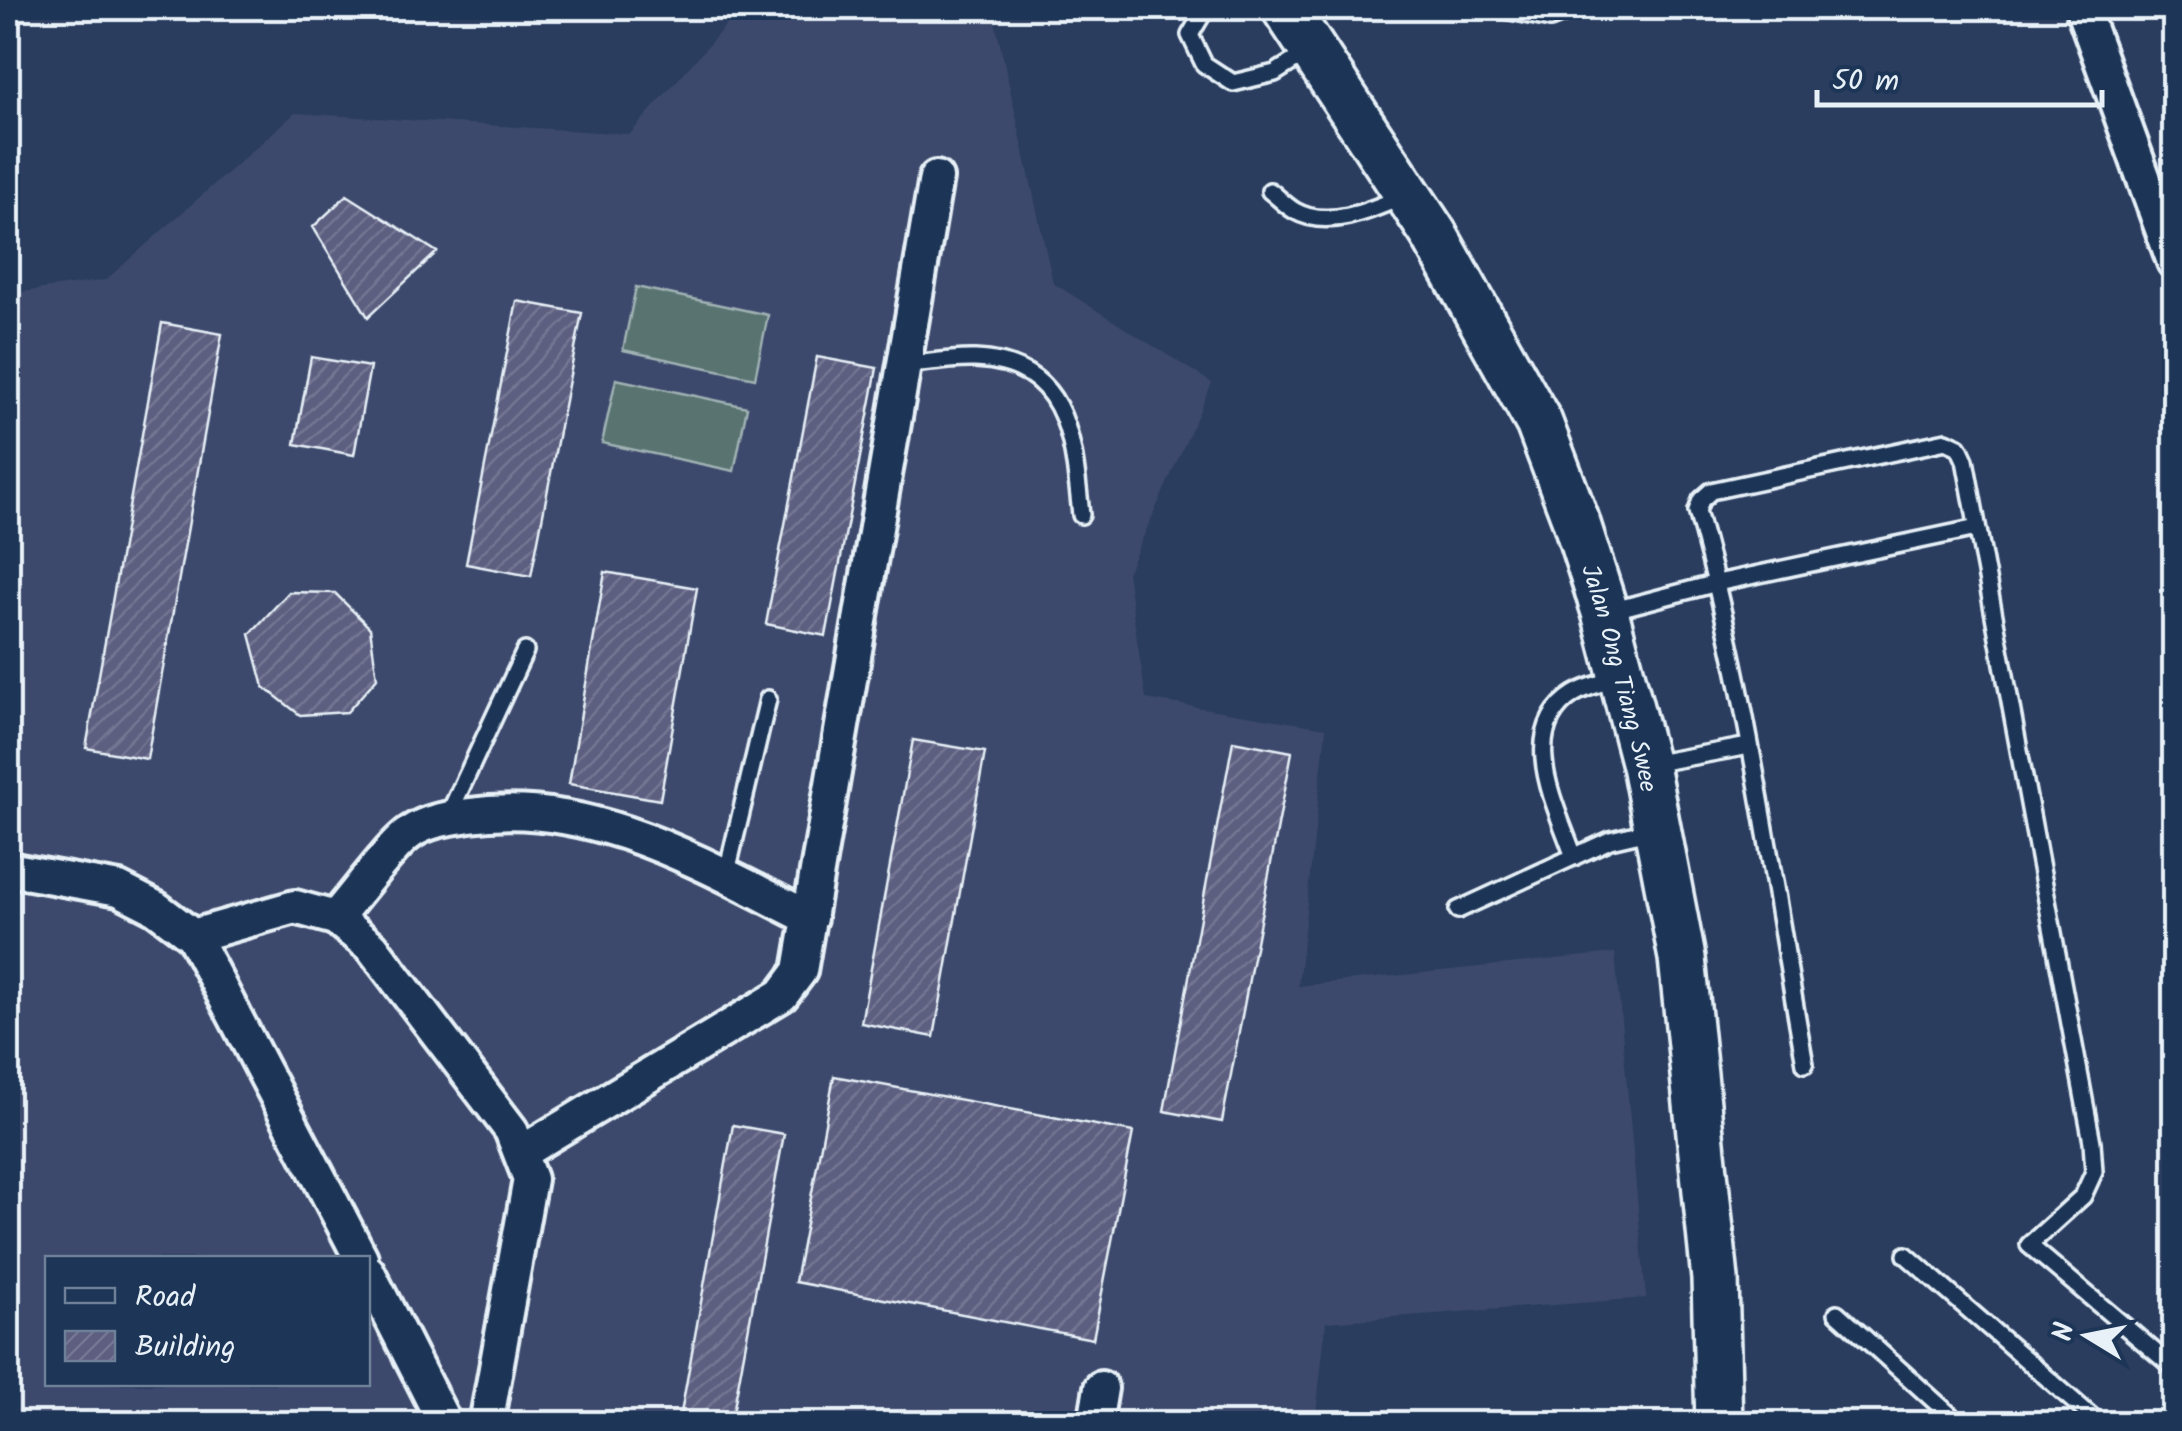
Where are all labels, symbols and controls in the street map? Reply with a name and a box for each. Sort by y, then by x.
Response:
scale bar [1817,45,2102,107]
text: 50 m [1832,58,1899,106]
street label: Jalan Ong Tiang Swee [1569,560,1668,795]
legend [45,1256,370,1386]
text: Road [135,1274,196,1322]
north arrow [2037,1286,2137,1386]
text: N [2041,1319,2089,1345]
text: Building [135,1324,235,1372]

